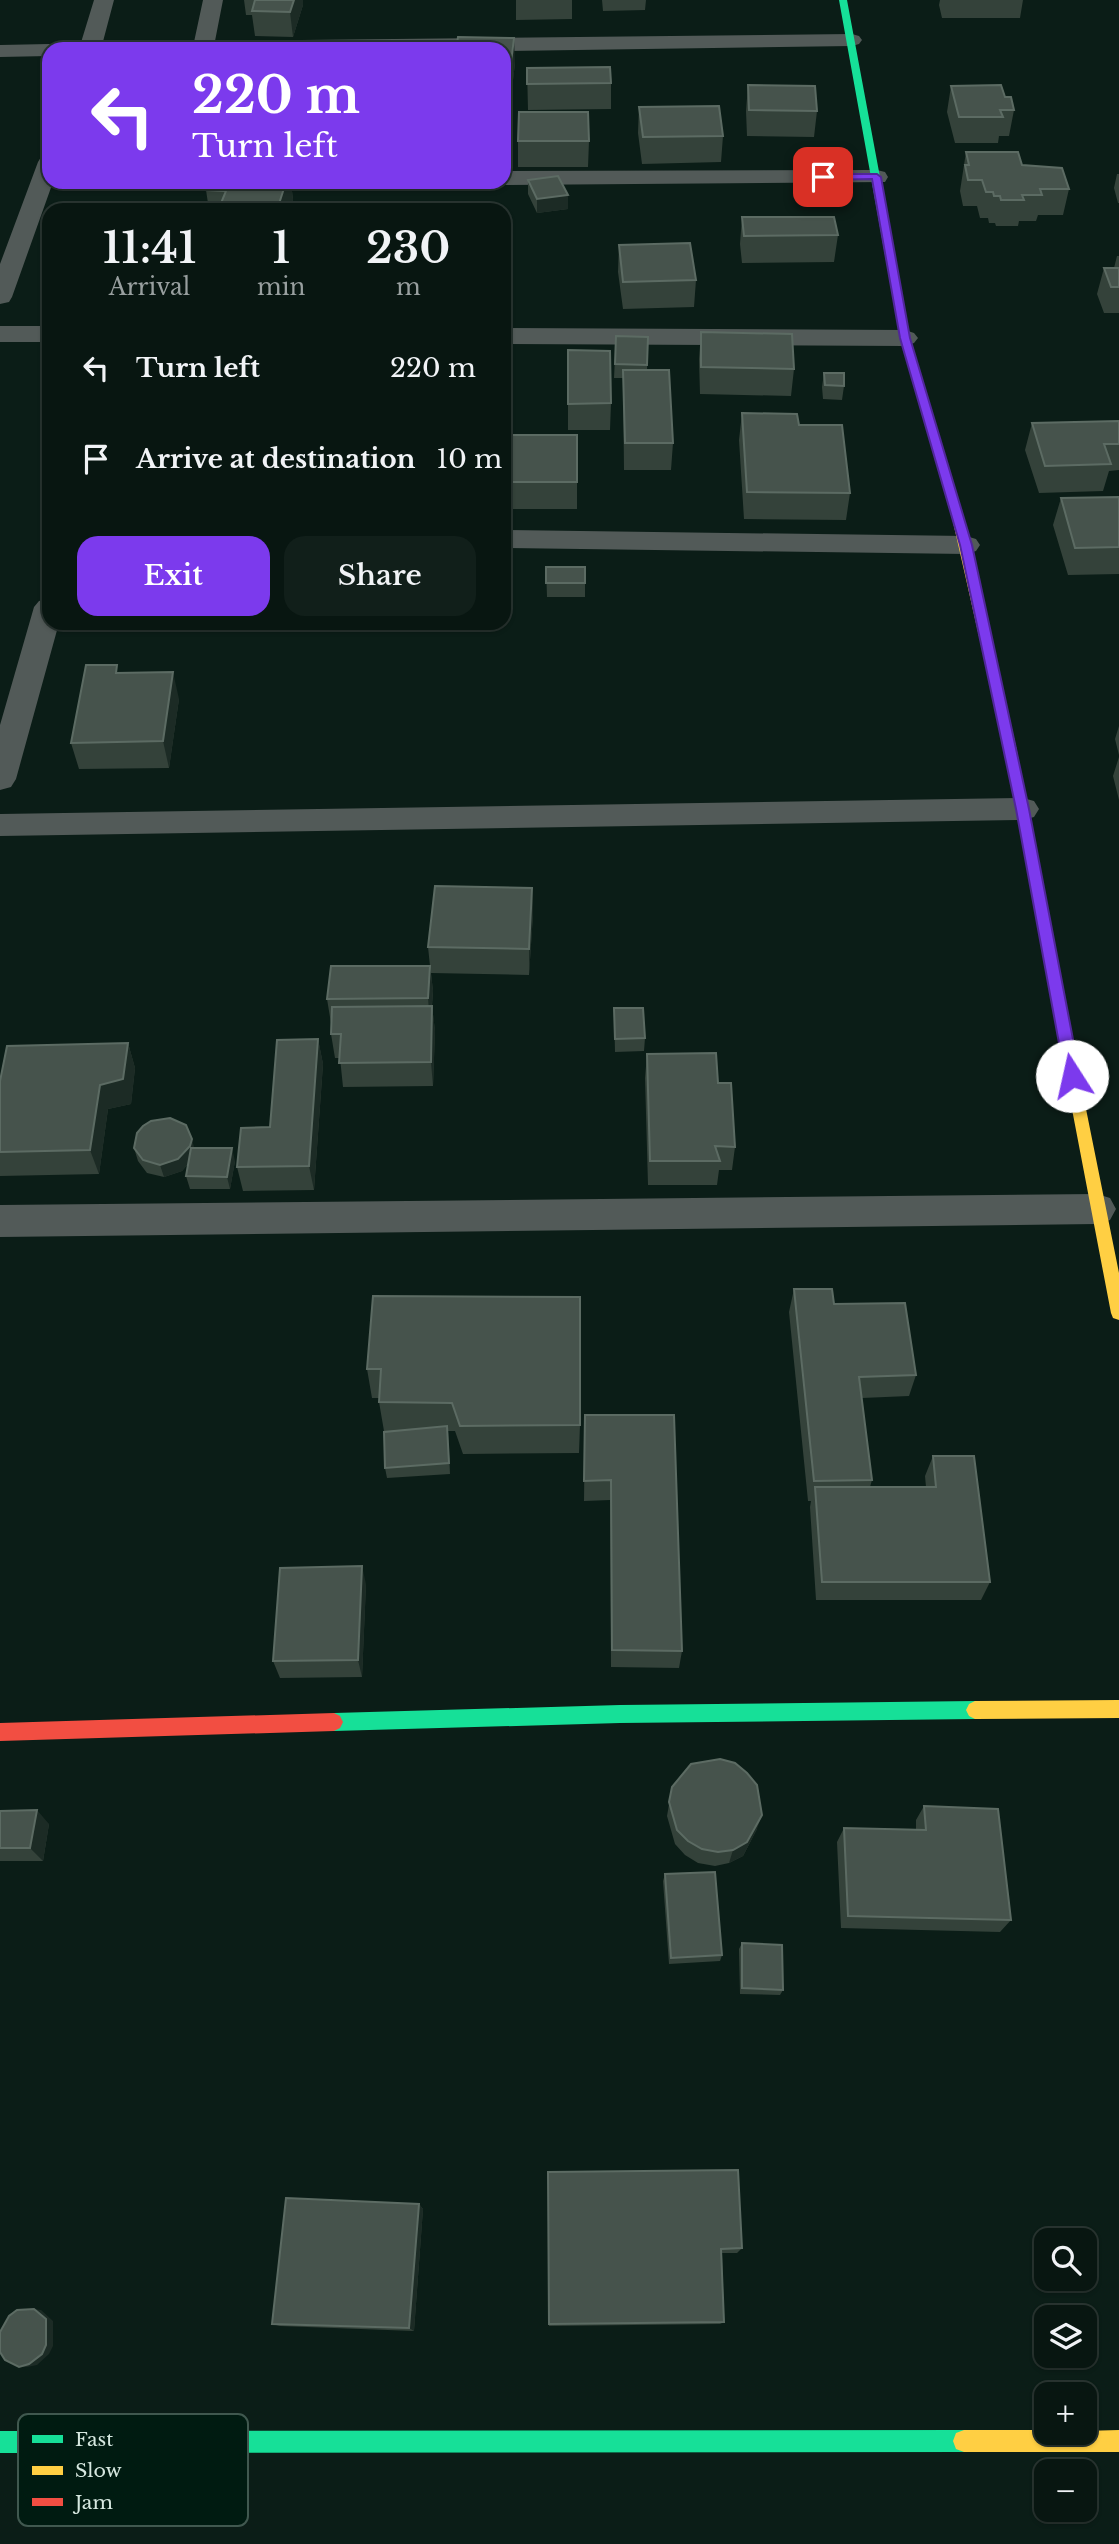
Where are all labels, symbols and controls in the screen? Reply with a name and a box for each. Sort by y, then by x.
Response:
text: 220 m [192,65,360,126]
icon: left [77,70,168,161]
text: Turn left [192,126,338,166]
pin [793,147,853,207]
icon: arrive [804,158,842,196]
text: 11:41 [103,222,197,274]
text: 1 [272,222,291,274]
text: 230 [366,222,450,274]
text: Arrival [109,273,190,301]
text: min [257,273,305,301]
text: m [396,273,421,301]
icon: left [77,349,115,387]
text: Turn left [136,352,260,384]
text: 220 m [390,352,476,384]
icon: arrive [77,440,115,478]
text: Arrive at destination [136,443,416,475]
text: 10 m [437,443,502,475]
button: Exit [77,536,270,616]
button: Share [284,536,476,616]
position arrow [1035,1039,1109,1113]
map controls [1034,2228,1097,2522]
button: search [1034,2228,1097,2291]
button: layers [1034,2305,1097,2368]
button: + [1034,2382,1097,2445]
legend [18,2414,248,2526]
text: Fast [75,2428,114,2451]
text: Slow [75,2459,122,2482]
button: − [1034,2459,1097,2522]
text: Jam [72,2491,113,2514]

